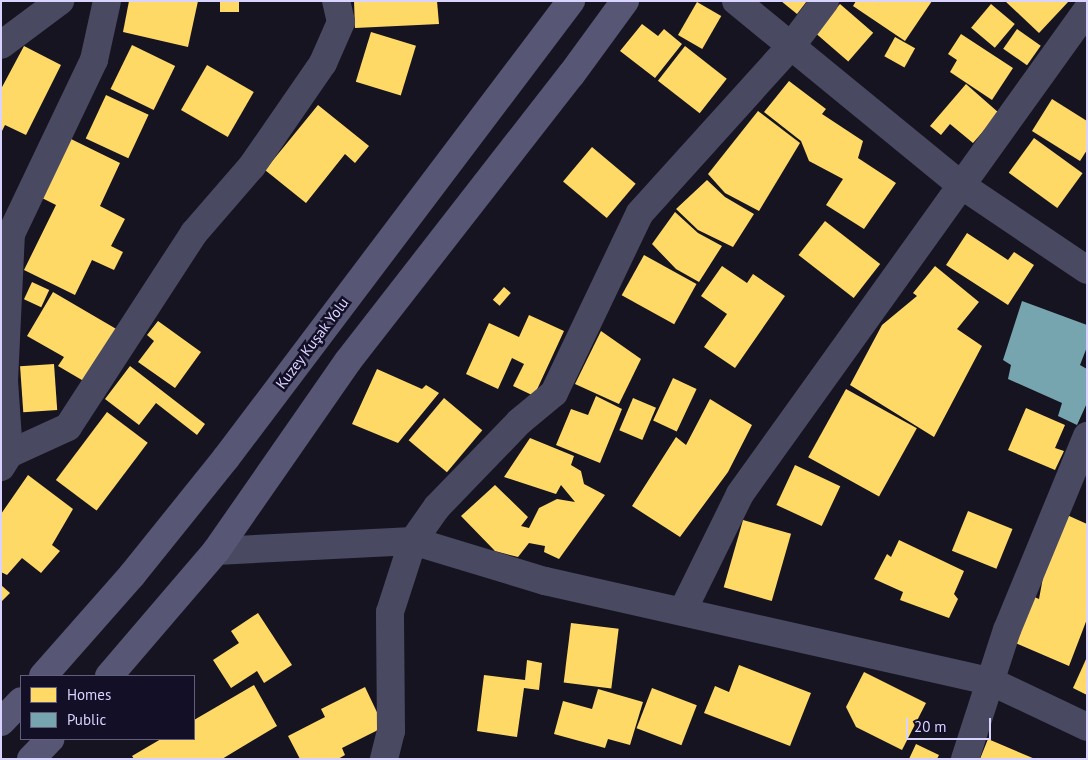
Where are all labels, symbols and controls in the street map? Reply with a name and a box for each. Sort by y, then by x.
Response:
street label: Kuzey Kuşak Yolu [271,293,353,393]
legend [20,675,195,740]
text: Homes [67,685,111,704]
scale bar [908,708,993,740]
text: Public [67,710,106,729]
text: 20 m [914,717,947,736]

